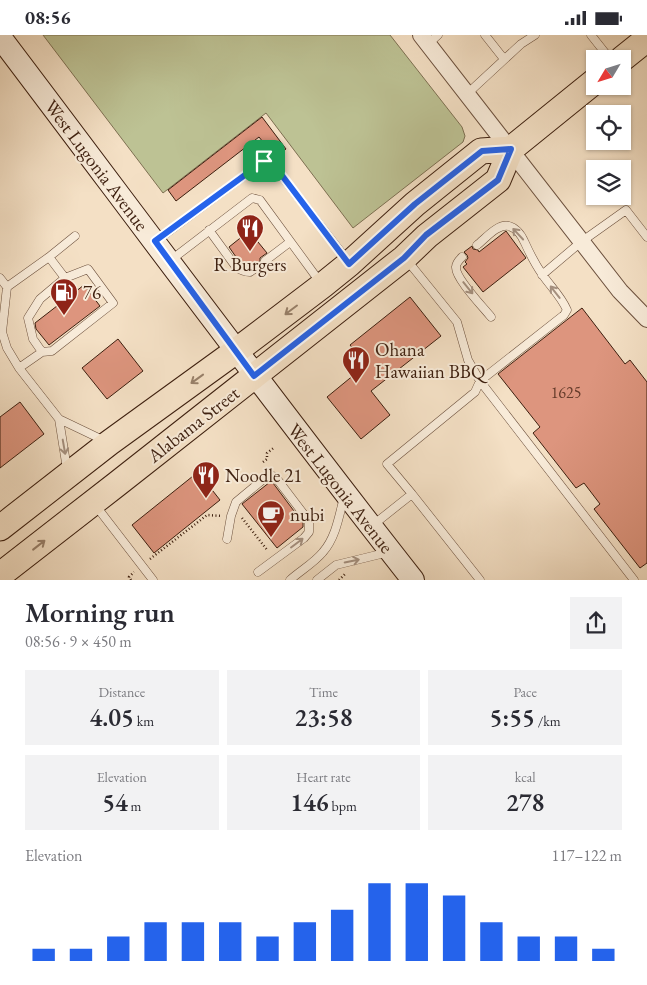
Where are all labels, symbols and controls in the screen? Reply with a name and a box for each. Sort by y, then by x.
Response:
text: 08:56 [25,5,71,30]
north arrow [586,50,631,95]
map controls [586,50,631,205]
street label: West Lugonia Avenue [39,95,154,236]
button: locate [586,105,631,150]
pin [243,140,285,182]
icon: arrive [250,147,278,175]
button: layers [586,160,631,205]
restaurant icon: R Burgers [235,213,265,252]
one-way arrow [512,227,523,240]
place label: R Burgers [213,252,287,277]
fuel station icon: 76 [49,277,79,316]
place label: 76 [83,280,101,305]
one-way arrow [462,281,473,294]
one-way arrow [550,286,561,299]
one-way arrow [285,304,298,315]
place label: Ohana Hawaiian BBQ [375,337,488,384]
restaurant icon: Ohana Hawaiian BBQ [341,345,371,384]
one-way arrow [190,374,204,384]
street label: Alabama Street [141,381,244,469]
house number: 1625 [551,382,581,403]
street label: West Lugonia Avenue [282,418,399,558]
one-way arrow [59,438,69,454]
restaurant icon: Noodle 21 [191,460,221,499]
place label: Noodle 21 [225,463,302,488]
cafe icon: nubi [256,499,286,538]
place label: nubi [290,502,325,527]
one-way arrow [290,537,303,548]
one-way arrow [32,539,45,550]
one-way arrow [343,556,359,565]
text: Morning run [25,594,175,630]
button: share [570,597,622,649]
text: 08:56 · 9 × 450 m [25,631,132,652]
text: Distance [98,683,145,701]
text: Time [309,683,338,701]
text: Pace [513,683,537,701]
text: 4.05 [89,701,134,733]
text: 23:58 [294,701,353,733]
text: 5:55 [490,701,535,733]
text: km [134,712,154,730]
text: /km [535,712,561,730]
text: Elevation [97,768,147,786]
text: Heart rate [296,768,351,786]
text: kcal [515,768,536,786]
text: 54 [102,786,128,818]
text: 146 [290,786,329,818]
text: 278 [506,786,544,818]
text: m [128,797,142,815]
text: bpm [329,797,357,815]
text: Elevation [25,845,83,866]
text: 117–122 m [551,845,622,866]

